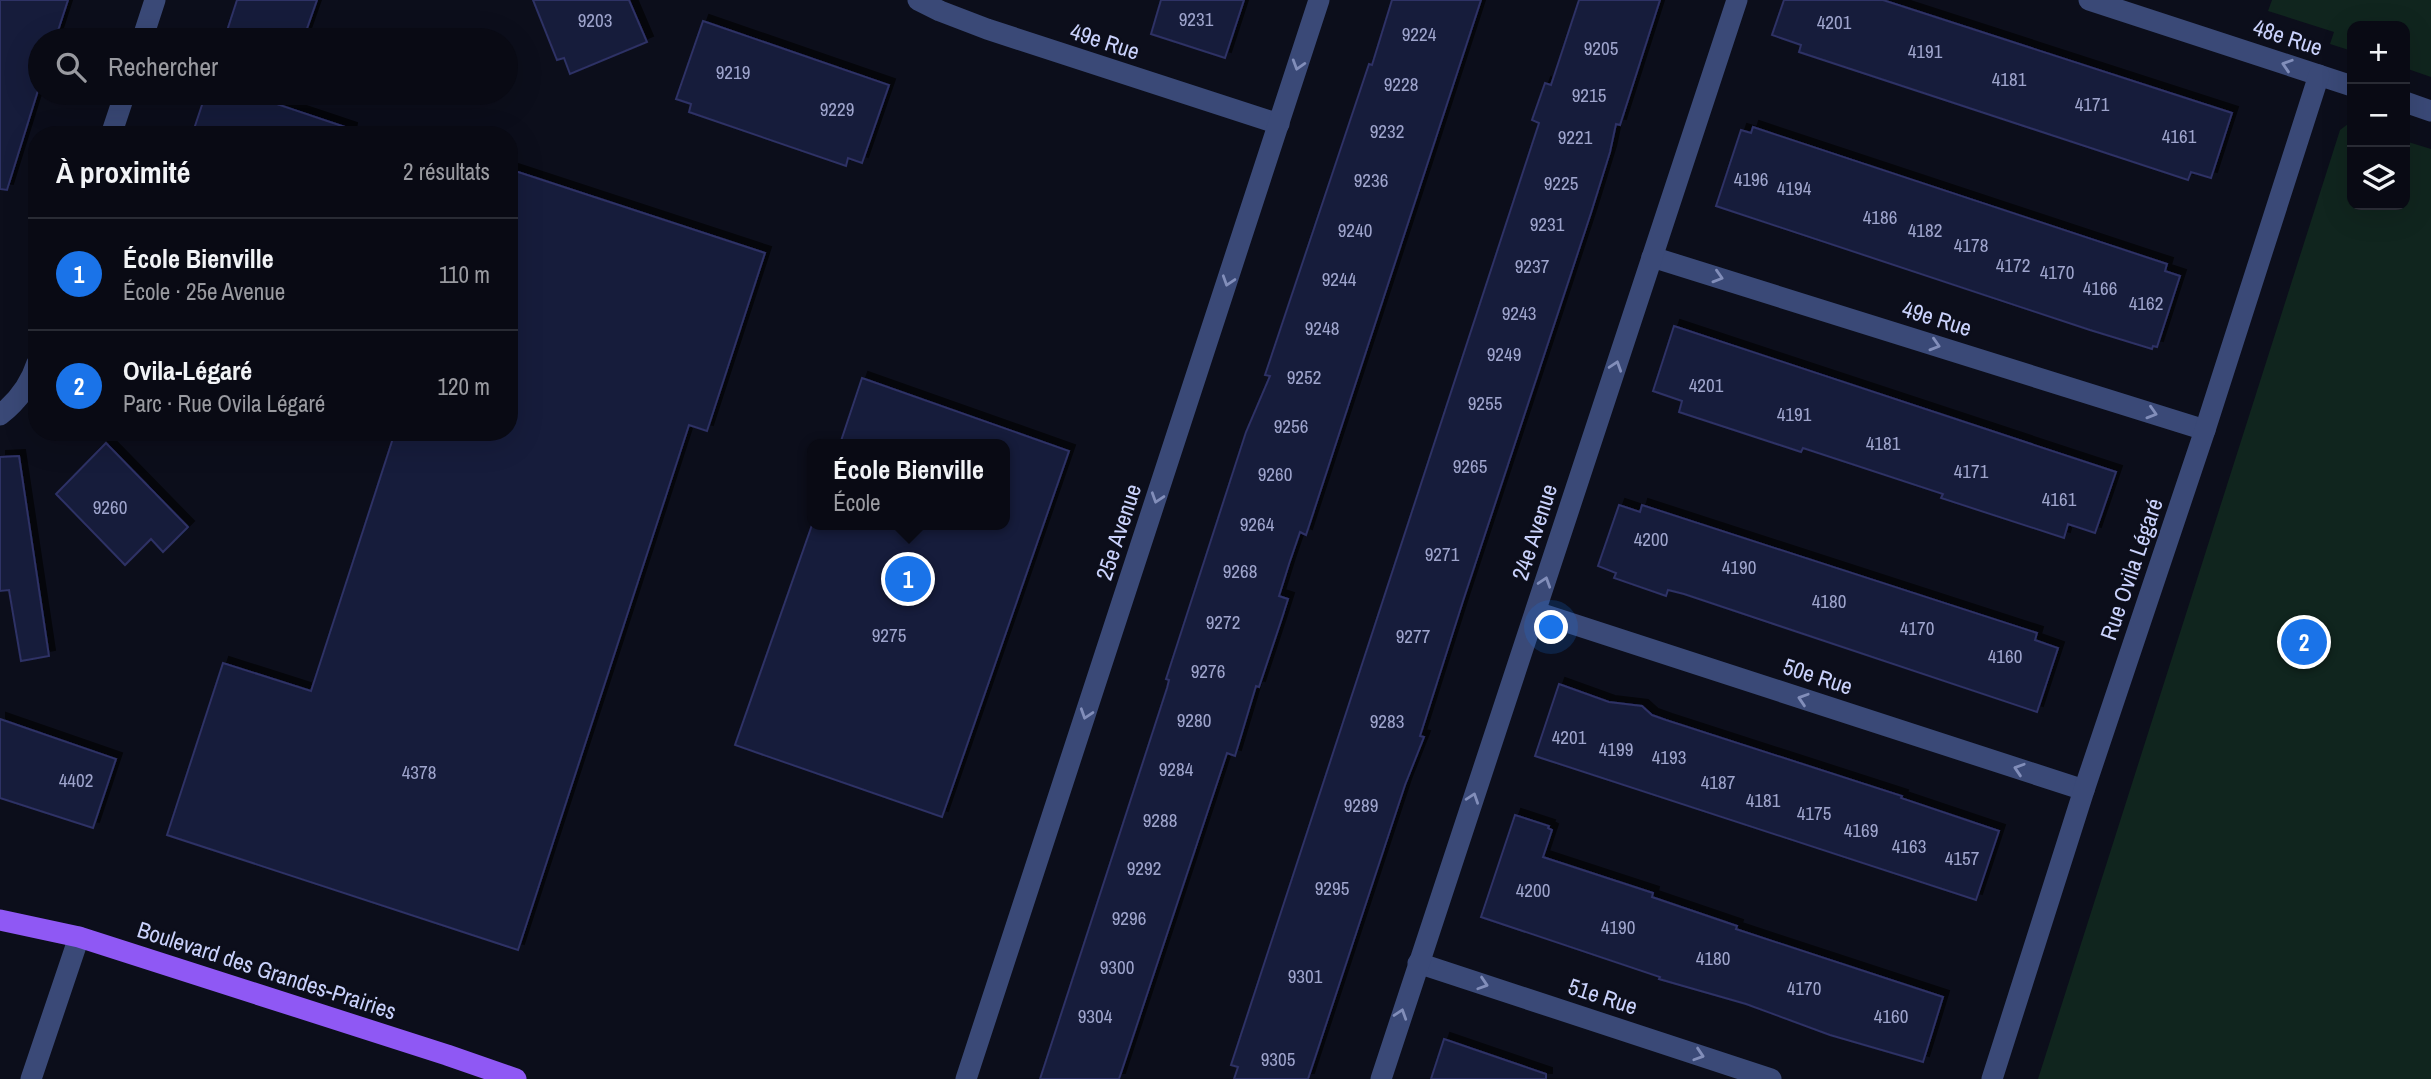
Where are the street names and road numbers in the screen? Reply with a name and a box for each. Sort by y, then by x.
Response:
street label: 48e Rue [2249,11,2327,63]
street label: 49e Rue [1066,15,1144,67]
street label: 49e Rue [1898,293,1976,343]
street label: 25e Avenue [1088,480,1148,584]
street label: 24e Avenue [1504,480,1564,584]
street label: Rue Ovila Légaré [2092,494,2170,644]
street label: 50e Rue [1779,650,1857,702]
street label: Boulevard des Grandes-Prairies [134,913,400,1027]
street label: 51e Rue [1564,970,1642,1022]

